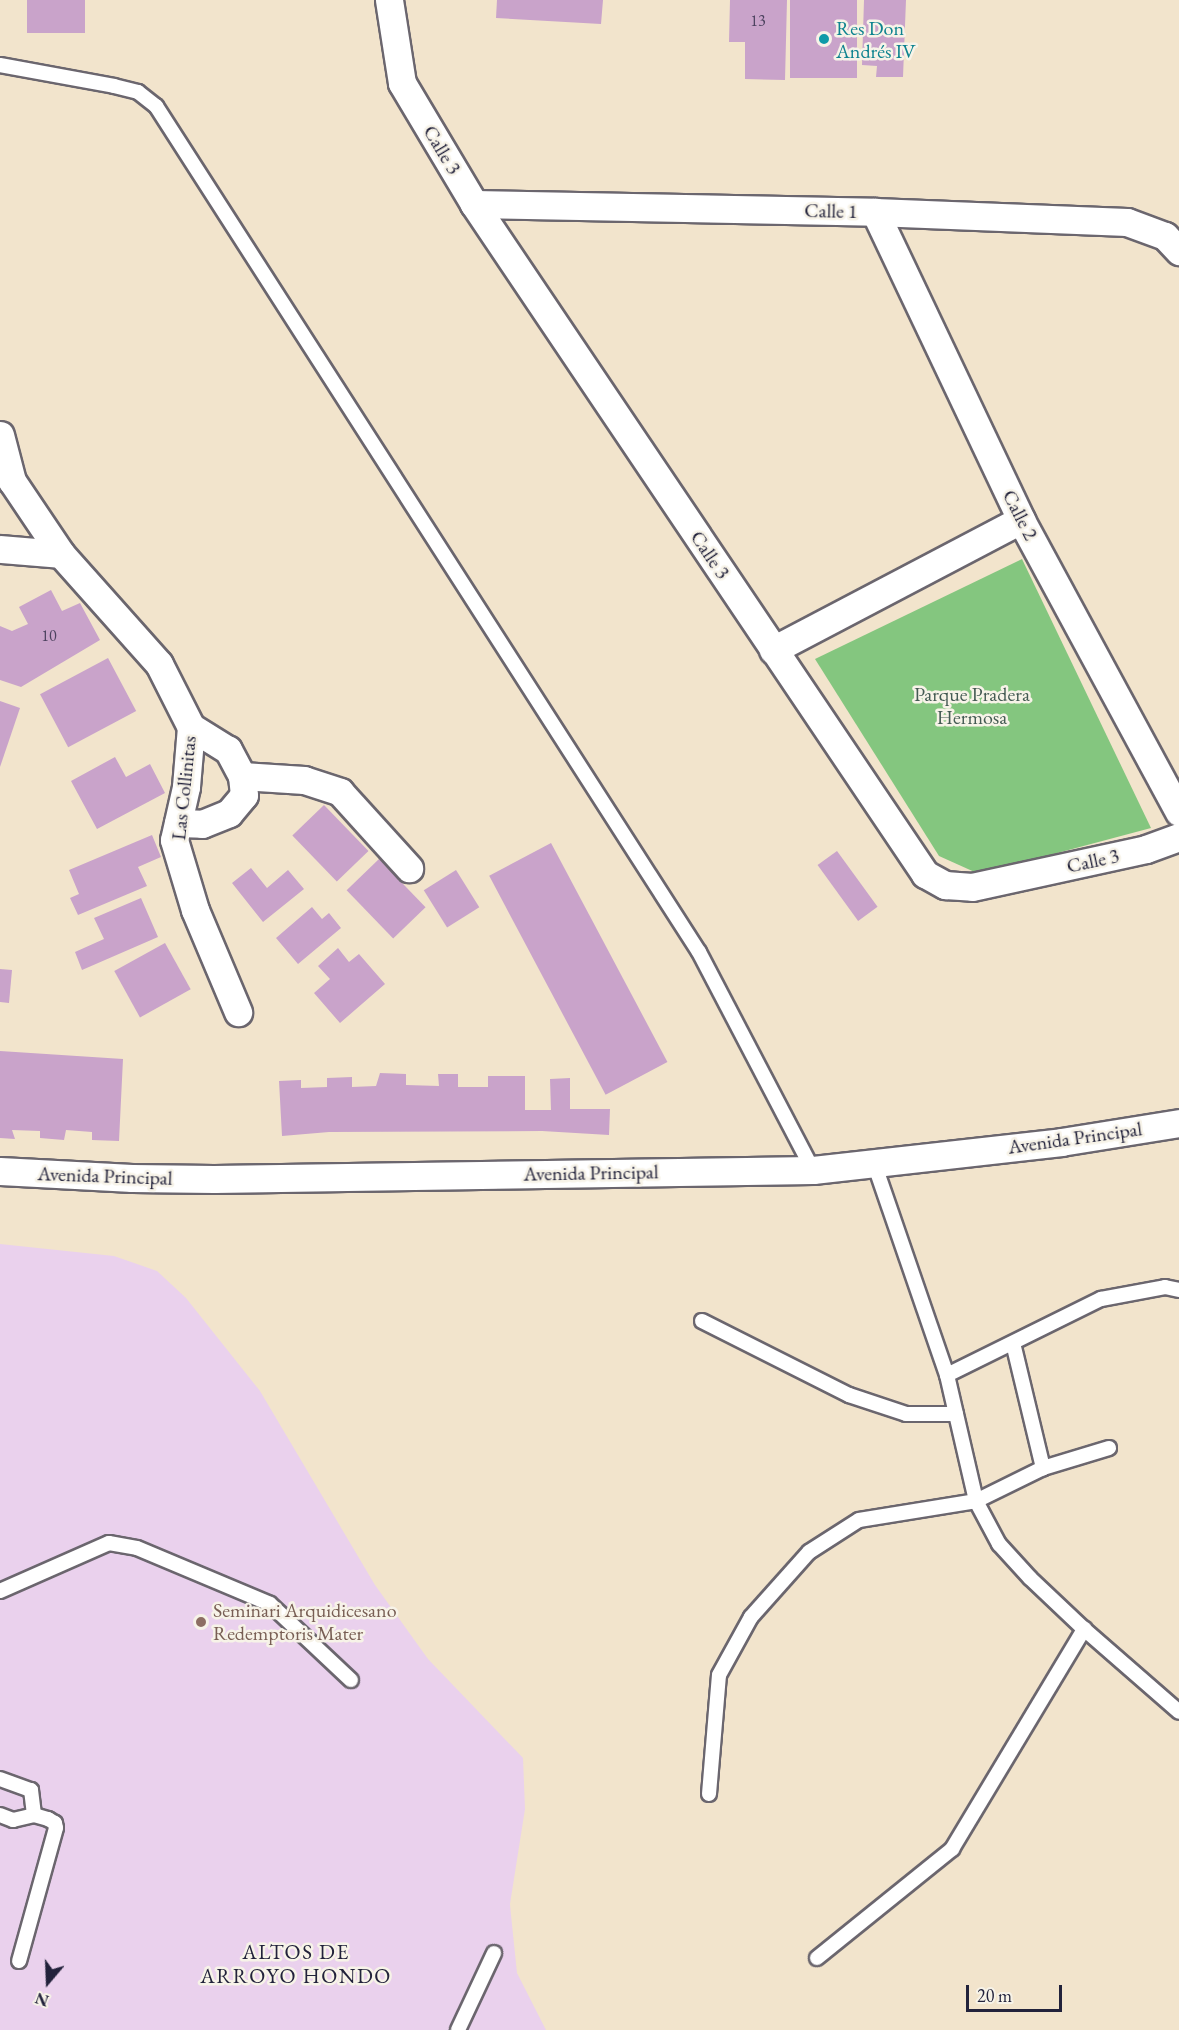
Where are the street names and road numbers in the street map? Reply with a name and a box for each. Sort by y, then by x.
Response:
street label: Calle 3 [418,121,466,179]
street label: Calle 1 [804,199,858,223]
street label: Calle 2 [997,486,1043,544]
street label: Calle 3 [685,526,735,584]
street label: Las Collinitas [167,735,201,841]
street label: Calle 3 [1064,844,1122,878]
street label: Avenida Principal [1006,1117,1144,1159]
street label: Avenida Principal [523,1160,659,1186]
street label: Avenida Principal [37,1162,173,1190]

